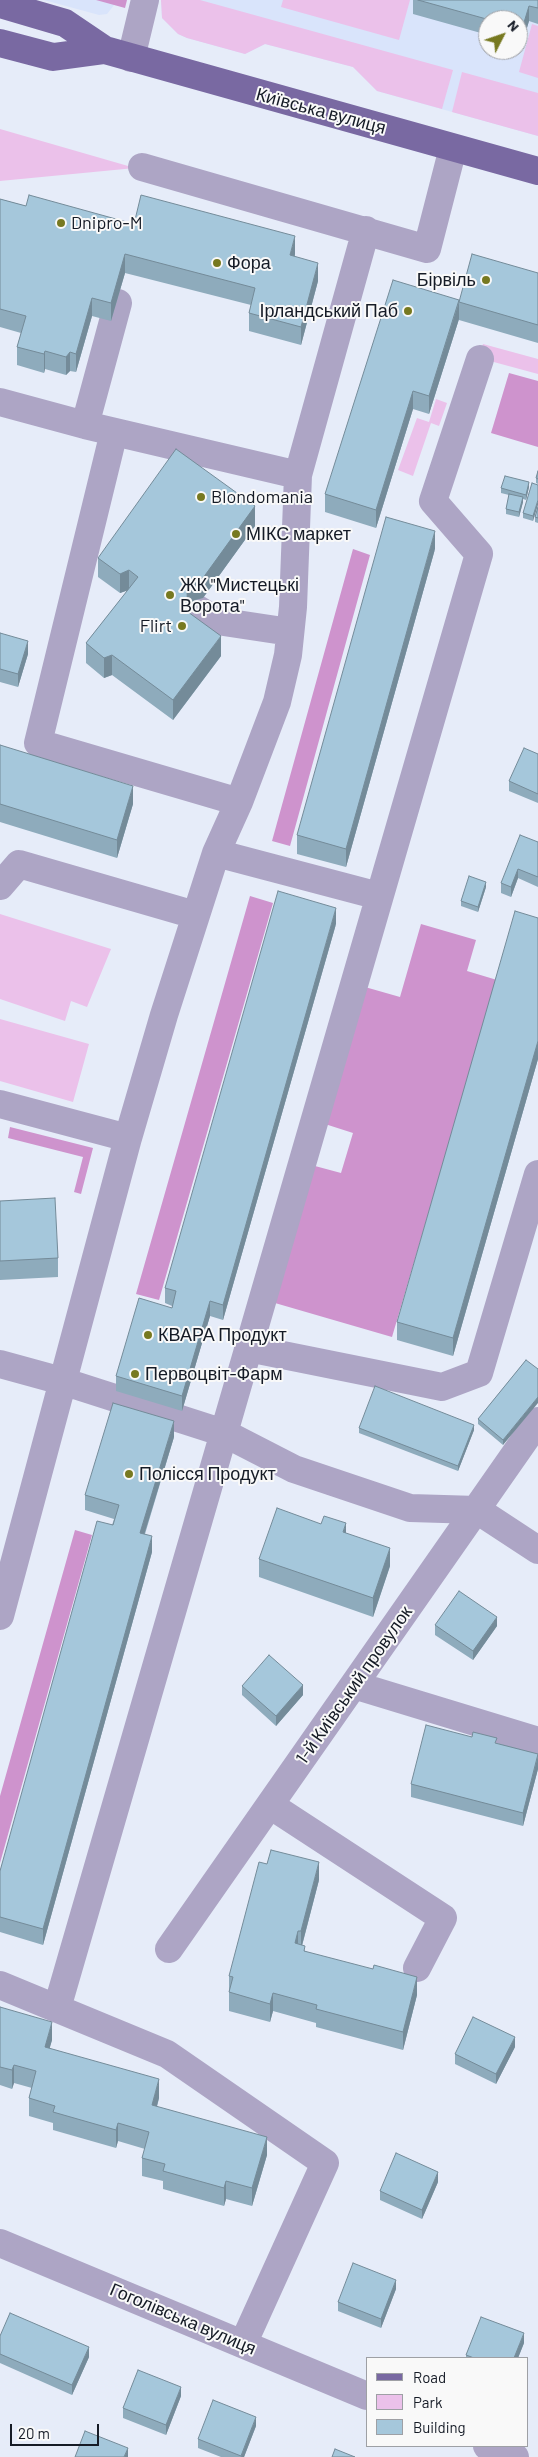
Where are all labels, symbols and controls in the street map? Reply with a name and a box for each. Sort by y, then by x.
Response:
north arrow [478,10,528,60]
text: N [504,16,523,35]
street label: Київська вулиця [254,83,388,139]
place label: Dnipro-M [71,212,143,234]
marker: Dnipro-M [55,217,67,229]
place label: Фора [227,252,271,274]
marker: Фора [211,257,223,269]
place label: Бірвіль [417,269,476,291]
marker: Бірвіль [480,274,492,286]
place label: Ірландський Паб [259,300,398,322]
marker: Ірландський Паб [402,305,414,317]
place label: Blondomania [211,486,313,508]
marker: Blondomania [195,491,207,503]
place label: МІКС маркет [246,523,351,545]
marker: МІКС маркет [230,528,242,540]
place label: ЖК "Мистецькі Ворота" [180,574,299,616]
marker: ЖК "Мистецькі Ворота" [164,589,176,601]
place label: Flirt [140,615,172,637]
marker: Flirt [176,620,188,632]
place label: КВАРА Продукт [158,1324,287,1346]
marker: КВАРА Продукт [142,1329,154,1341]
place label: Первоцвіт-Фарм [145,1363,283,1385]
marker: Первоцвіт-Фарм [129,1368,141,1380]
place label: Полісся Продукт [139,1463,276,1485]
marker: Полісся Продукт [123,1468,135,1480]
street label: 1-й Київський провулок [291,1602,417,1768]
street label: Гоголівська вулиця [107,2278,259,2360]
legend [366,2357,528,2447]
text: Road [413,2368,446,2386]
text: Park [413,2393,442,2411]
scale bar [12,2414,101,2446]
text: Building [413,2418,466,2436]
text: 20 m [18,2424,50,2442]

